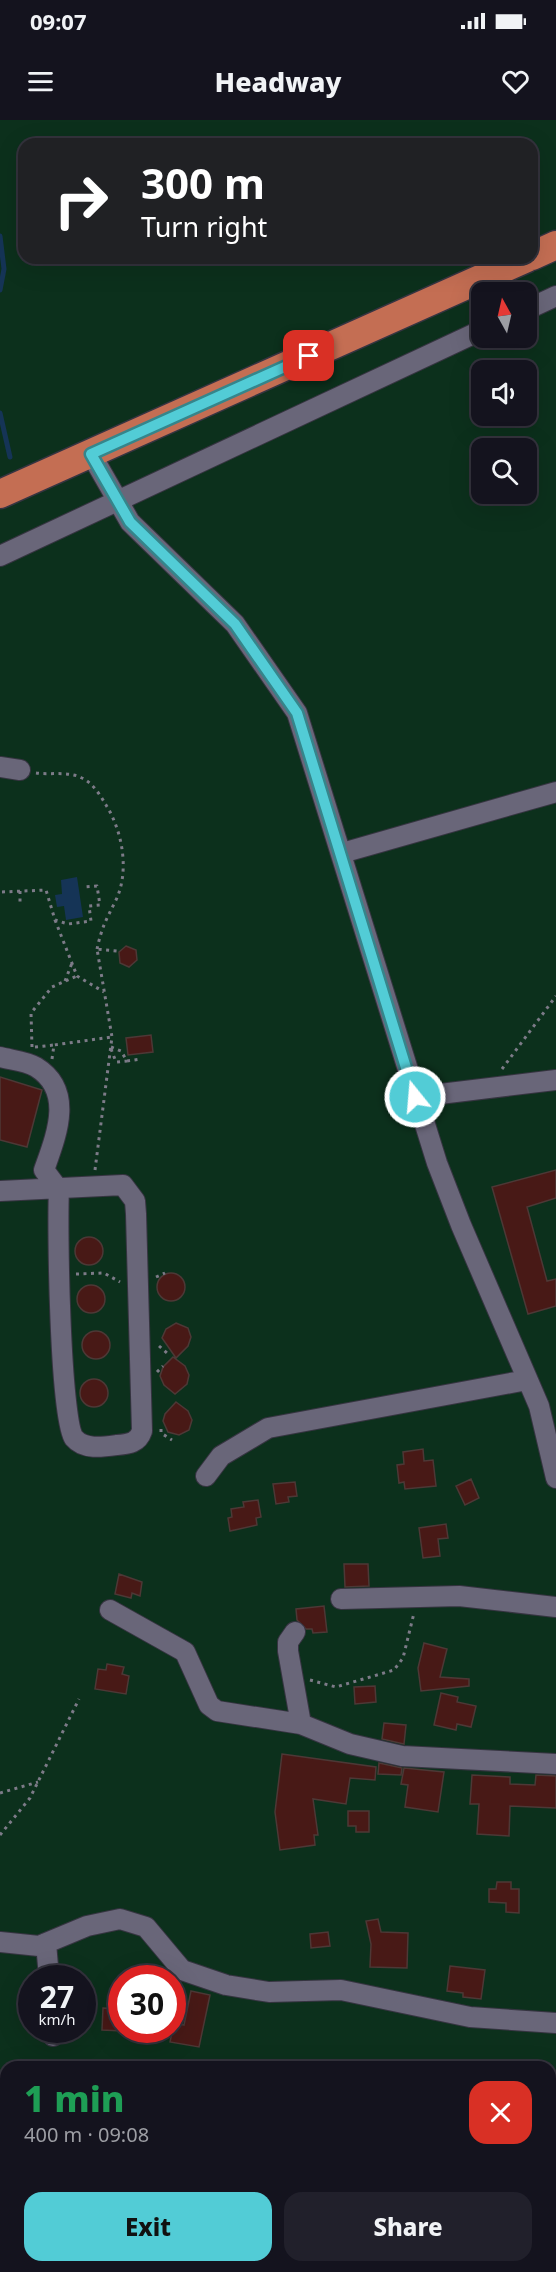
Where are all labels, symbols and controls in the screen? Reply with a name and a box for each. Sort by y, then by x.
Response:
text: 09:07 [30,6,87,36]
text: Headway [215,63,341,100]
icon: menu [24,65,57,98]
icon: heart [499,65,532,98]
text: 300 m [141,154,265,211]
icon: right [42,162,120,240]
text: Turn right [141,208,267,245]
north arrow [471,282,537,348]
map controls [471,282,537,504]
pin [283,330,334,381]
icon: arrive [292,339,325,372]
button: sound [471,360,537,426]
button: search [471,438,537,504]
position arrow [383,1065,447,1129]
speed limit sign: 30 [108,1965,186,2043]
text: 27 [40,1976,74,2017]
text: km/h [39,2009,75,2029]
text: 1 min [24,2074,125,2123]
button: close [469,2081,532,2144]
text: 400 m · 09:08 [24,2121,149,2148]
button: Exit [24,2192,272,2261]
button: Share [284,2192,532,2261]

